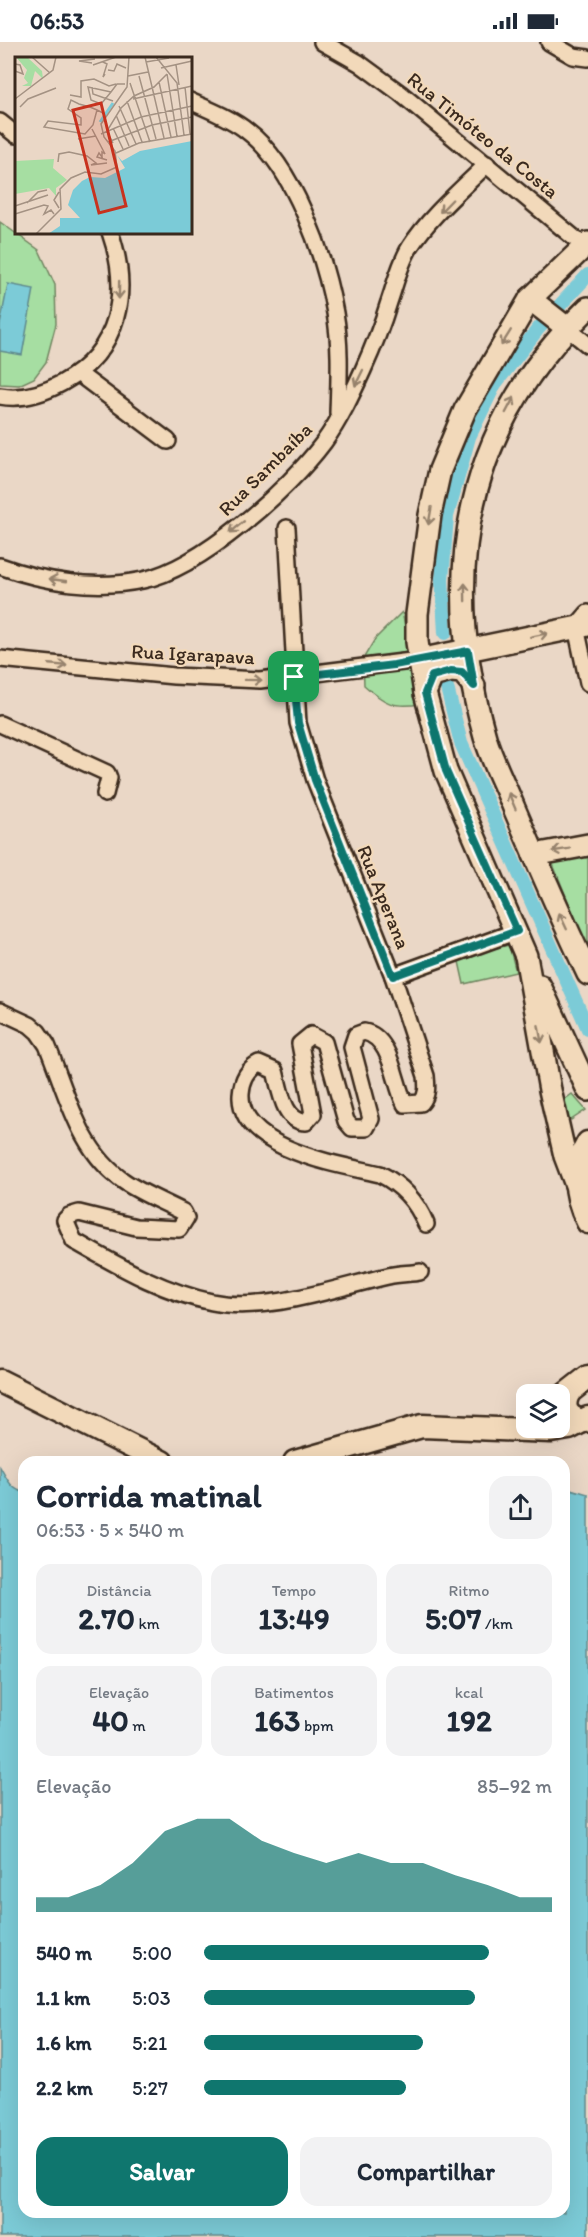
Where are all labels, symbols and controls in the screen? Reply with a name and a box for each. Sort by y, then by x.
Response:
text: 06:53 [30,8,84,35]
inset map [15,57,192,234]
street label: Rua Timóteo da Costa [403,67,564,203]
one-way arrow [439,198,453,213]
one-way arrow [113,279,125,299]
one-way arrow [500,329,512,346]
one-way arrow [353,368,365,386]
one-way arrow [505,397,516,415]
street label: Rua Sambaíba [213,417,317,521]
one-way arrow [424,506,435,525]
one-way arrow [230,520,246,533]
one-way arrow [49,574,68,585]
one-way arrow [460,583,471,603]
one-way arrow [529,629,548,641]
street label: Rua Igarapava [131,639,256,669]
pin [268,651,319,702]
one-way arrow [48,660,68,671]
icon: arrive [277,660,310,693]
one-way arrow [242,674,262,685]
one-way arrow [505,792,516,810]
street label: Rua Aperana [352,842,416,952]
one-way arrow [552,844,571,855]
one-way arrow [557,912,569,930]
one-way arrow [535,1024,546,1043]
map controls [516,1384,570,1438]
button: layers [516,1384,570,1438]
text: Corrida matinal [36,1476,262,1515]
button: share [489,1476,552,1539]
text: 06:53 · 5 × 540 m [36,1518,184,1542]
text: Distância [86,1581,152,1600]
text: Tempo [272,1581,316,1600]
text: Ritmo [449,1581,489,1600]
text: 2.70 [78,1600,135,1637]
text: 13:49 [258,1600,330,1637]
text: 5:07 [425,1600,481,1637]
text: km [135,1614,160,1633]
text: /km [481,1614,513,1633]
text: Elevação [89,1683,149,1702]
text: Batimentos [254,1683,334,1702]
text: kcal [455,1683,483,1702]
text: 40 [92,1702,129,1739]
text: 163 [254,1702,300,1739]
text: 192 [446,1702,492,1739]
text: m [129,1716,146,1735]
text: bpm [300,1716,334,1735]
text: Elevação [36,1774,111,1798]
text: 85–92 m [477,1774,552,1798]
text: 540 m [36,1941,92,1965]
text: 5:00 [132,1941,172,1965]
text: 1.1 km [36,1986,90,2010]
text: 5:03 [132,1986,171,2010]
text: 1.6 km [36,2031,92,2055]
text: 5:21 [132,2031,167,2055]
text: 2.2 km [36,2076,93,2100]
text: 5:27 [132,2076,168,2100]
button: Salvar [36,2137,288,2206]
button: Compartilhar [300,2137,552,2206]

